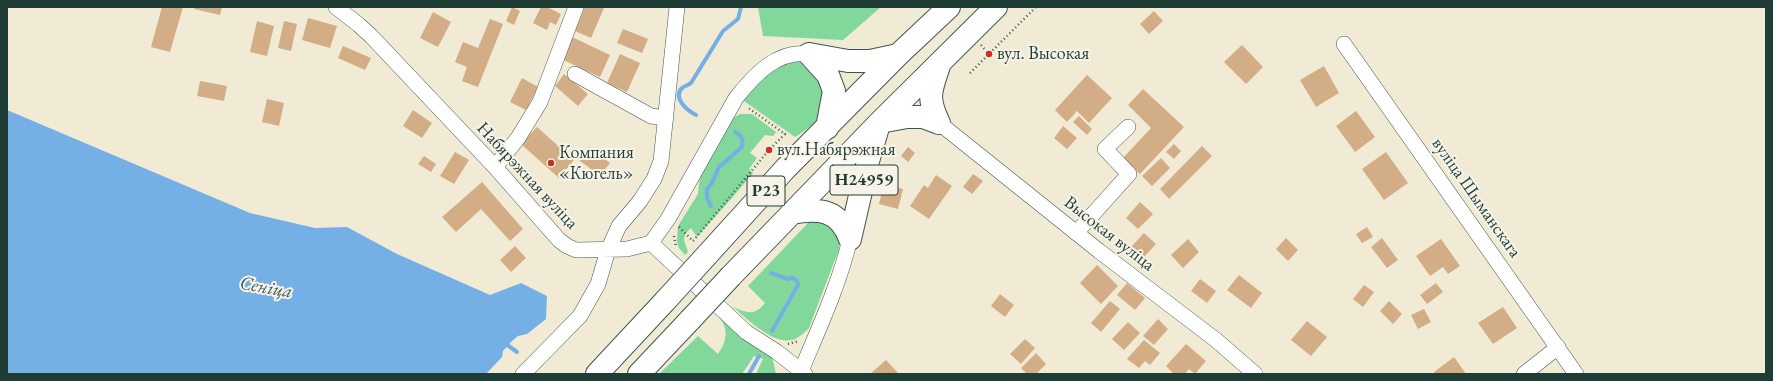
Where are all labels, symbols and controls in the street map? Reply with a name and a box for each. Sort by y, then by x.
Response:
place label: вул. Высокая [997,43,1089,65]
marker: вул. Высокая [984,49,994,59]
street label: Набярэжная вуліца [472,118,582,234]
street label: вуліца Шыманскага [1427,134,1525,262]
place label: вул.Набярэжная [777,139,896,161]
place label: Компания «Кюгель» [559,142,634,184]
marker: вул.Набярэжная [764,145,774,155]
marker: Компания «Кюгель» [546,158,556,168]
road number: Н24959 [830,165,898,195]
road number: Р23 [747,176,785,206]
street label: Высокая вуліца [1059,192,1159,276]
water label: Сеніца [238,272,294,304]

